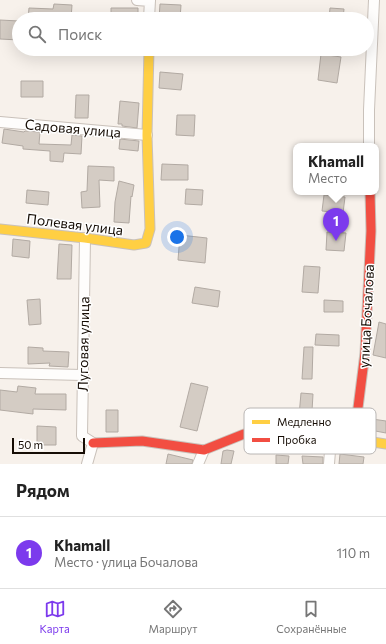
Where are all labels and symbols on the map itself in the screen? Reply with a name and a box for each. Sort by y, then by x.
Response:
street label: Садовая улица [24,115,122,141]
pin: 1 [323,208,349,241]
street label: Полевая улица [26,210,124,238]
your location [167,227,187,247]
street label: улица Бочалова [355,264,377,368]
street label: Луговая улица [74,296,92,392]
legend [244,408,376,454]
text: Медленно [277,415,332,428]
text: Пробка [277,433,316,446]
scale bar [12,436,85,455]

